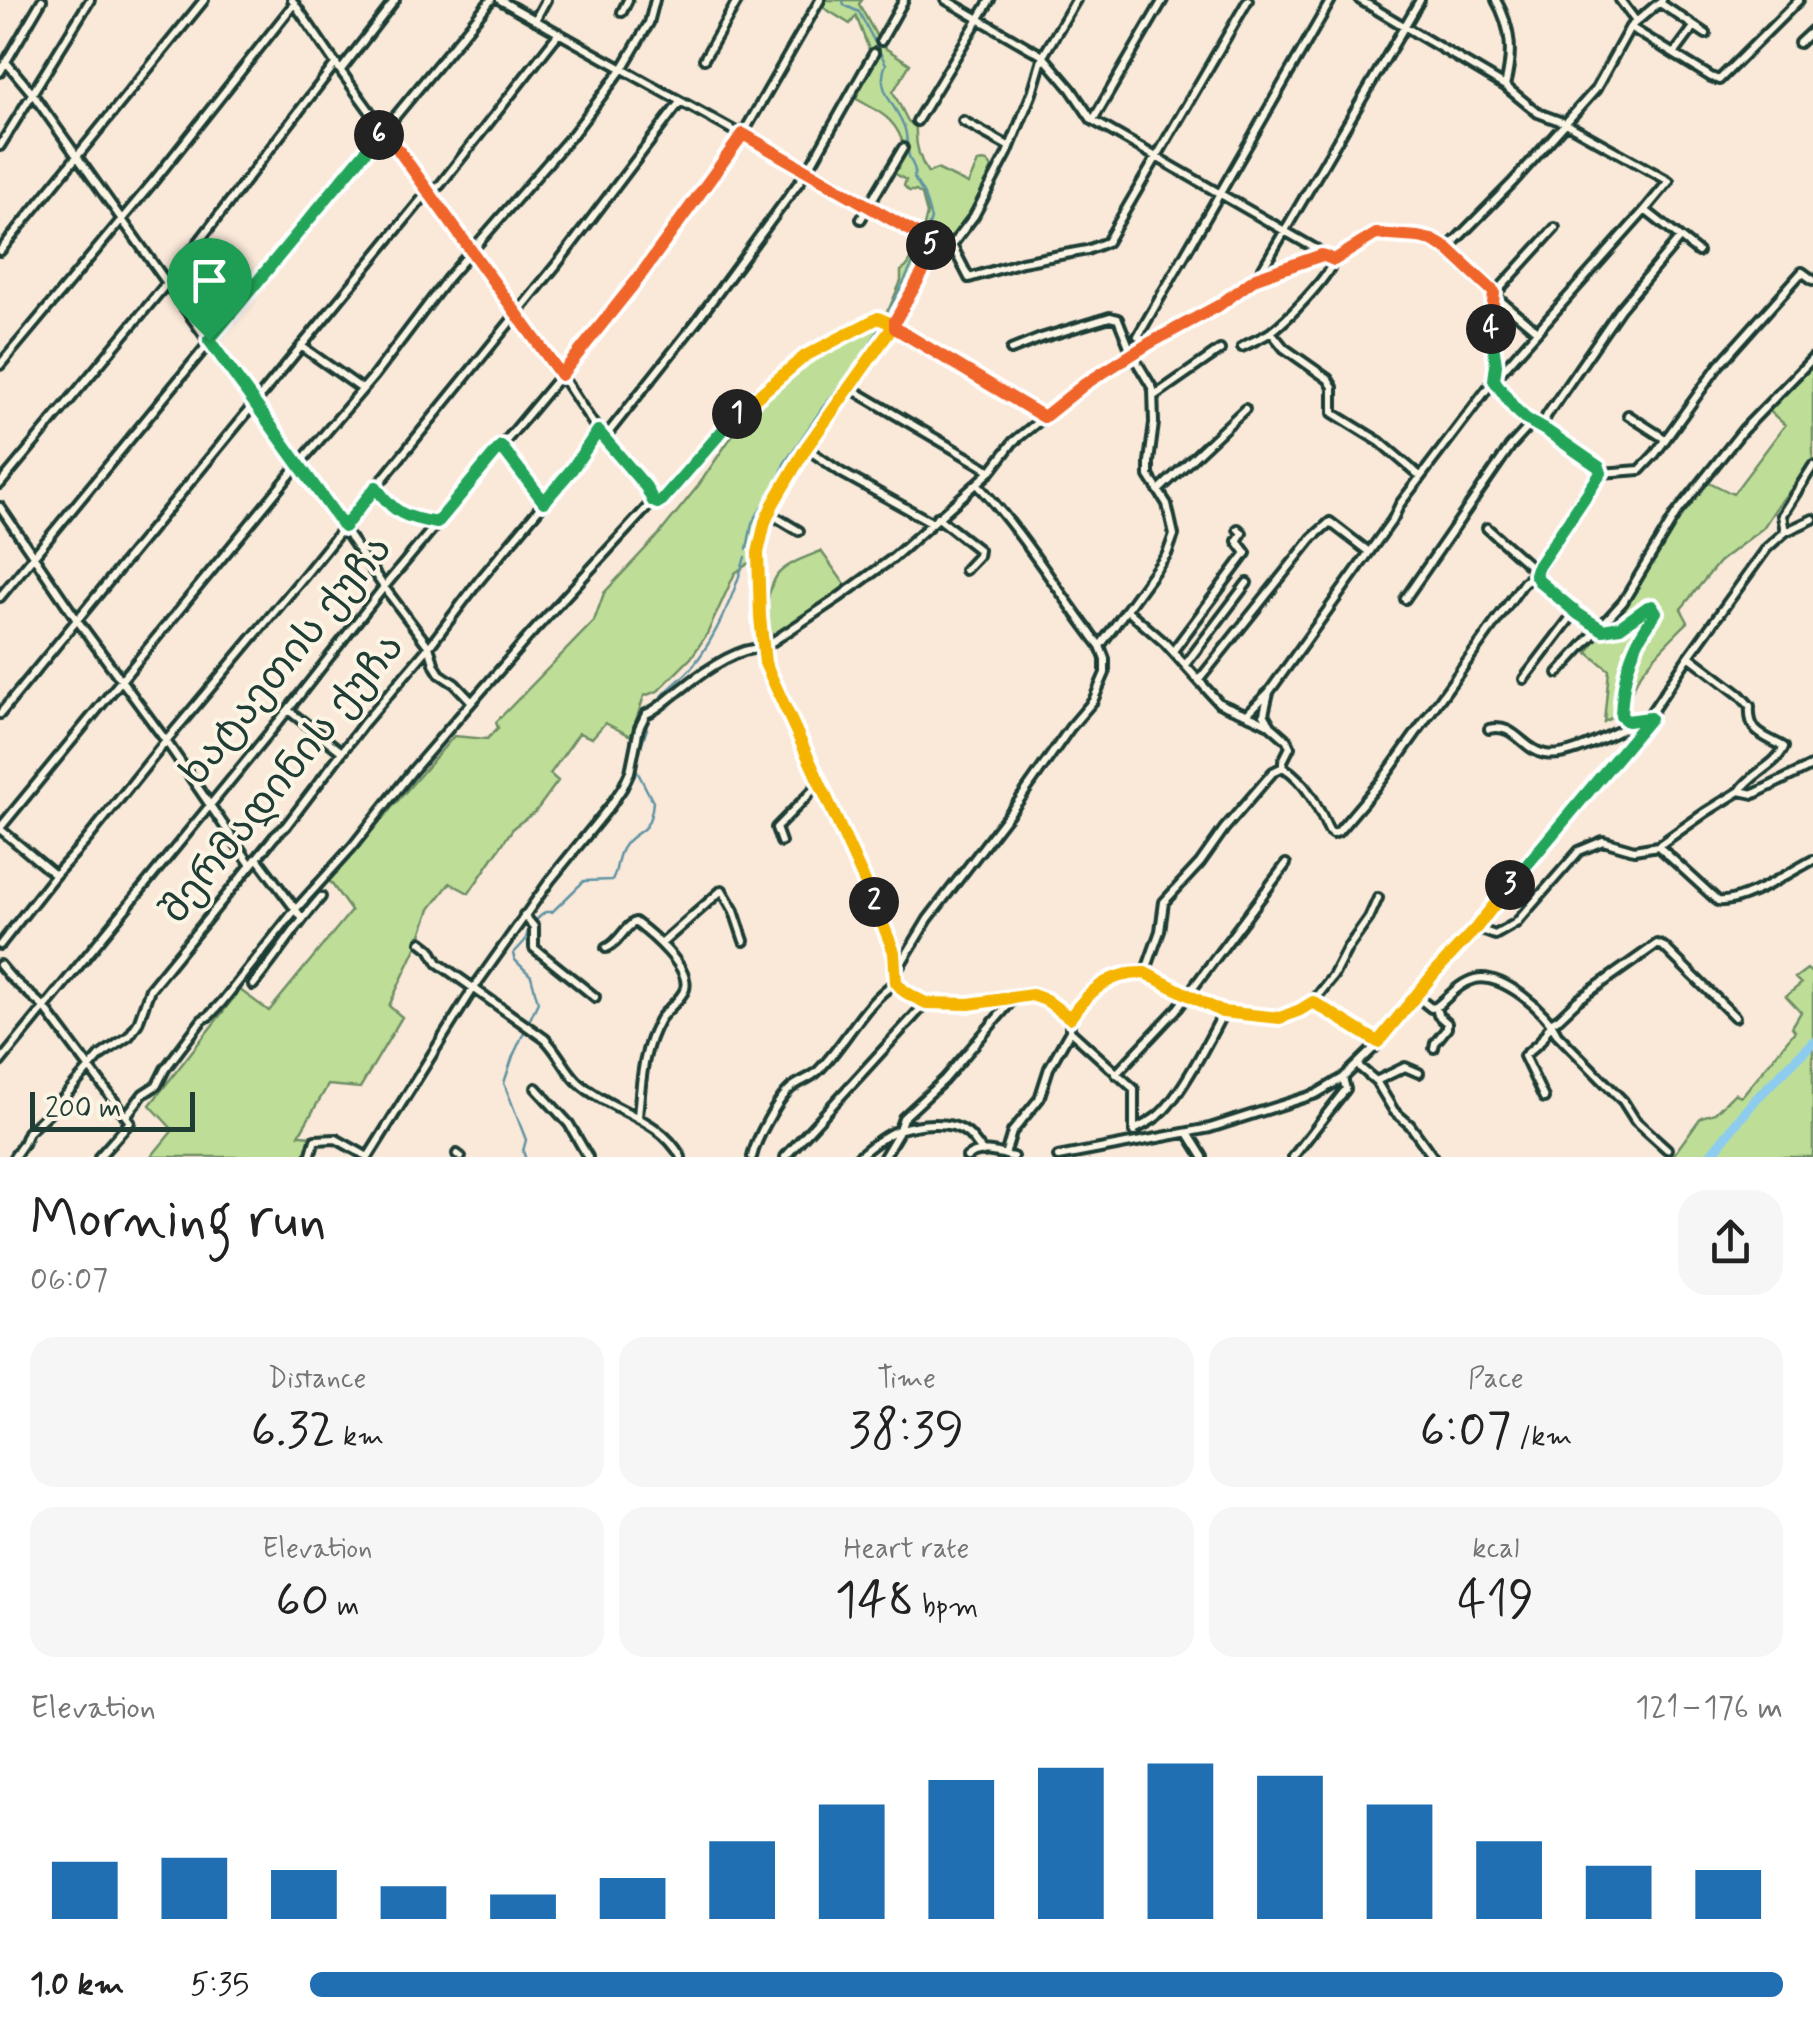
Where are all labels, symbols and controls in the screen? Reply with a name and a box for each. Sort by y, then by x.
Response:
pin: 6 [354,110,404,160]
text: 6 [372,116,386,153]
pin: 5 [906,220,956,270]
text: 5 [923,226,939,263]
pin [167,238,252,341]
icon: arrive [182,253,237,308]
pin: 4 [1466,304,1516,354]
text: 4 [1483,310,1499,347]
pin: 1 [712,389,762,439]
text: 1 [731,395,743,432]
street label: ხატაეთის ქუჩა [170,525,404,797]
street label: შერმადინის ქუჩა [150,623,416,935]
pin: 3 [1485,860,1535,910]
text: 3 [1504,866,1516,903]
pin: 2 [849,877,899,927]
text: 2 [867,883,881,920]
scale bar [30,1087,195,1132]
text: 200 m [45,1091,121,1128]
text: Morning run [30,1185,327,1257]
button: share [1678,1190,1783,1295]
text: 06:07 [30,1259,108,1301]
text: Distance [268,1361,366,1398]
text: Time [877,1361,936,1398]
text: Pace [1468,1361,1524,1398]
text: 6.32 [250,1398,335,1464]
text: 38:39 [849,1398,964,1464]
text: 6:07 [1419,1398,1512,1464]
text: km [335,1419,384,1456]
text: /km [1512,1419,1572,1456]
text: Elevation [262,1531,372,1568]
text: Heart rate [844,1531,969,1568]
text: kcal [1472,1531,1519,1568]
text: 60 [275,1568,329,1634]
text: 148 [835,1568,914,1634]
text: 419 [1457,1568,1534,1634]
text: m [329,1589,359,1626]
text: bpm [914,1589,978,1626]
text: Elevation [30,1687,156,1729]
text: 121–176 m [1635,1687,1783,1729]
text: 1.0 km [30,1964,124,2006]
text: 5:35 [190,1964,249,2006]

